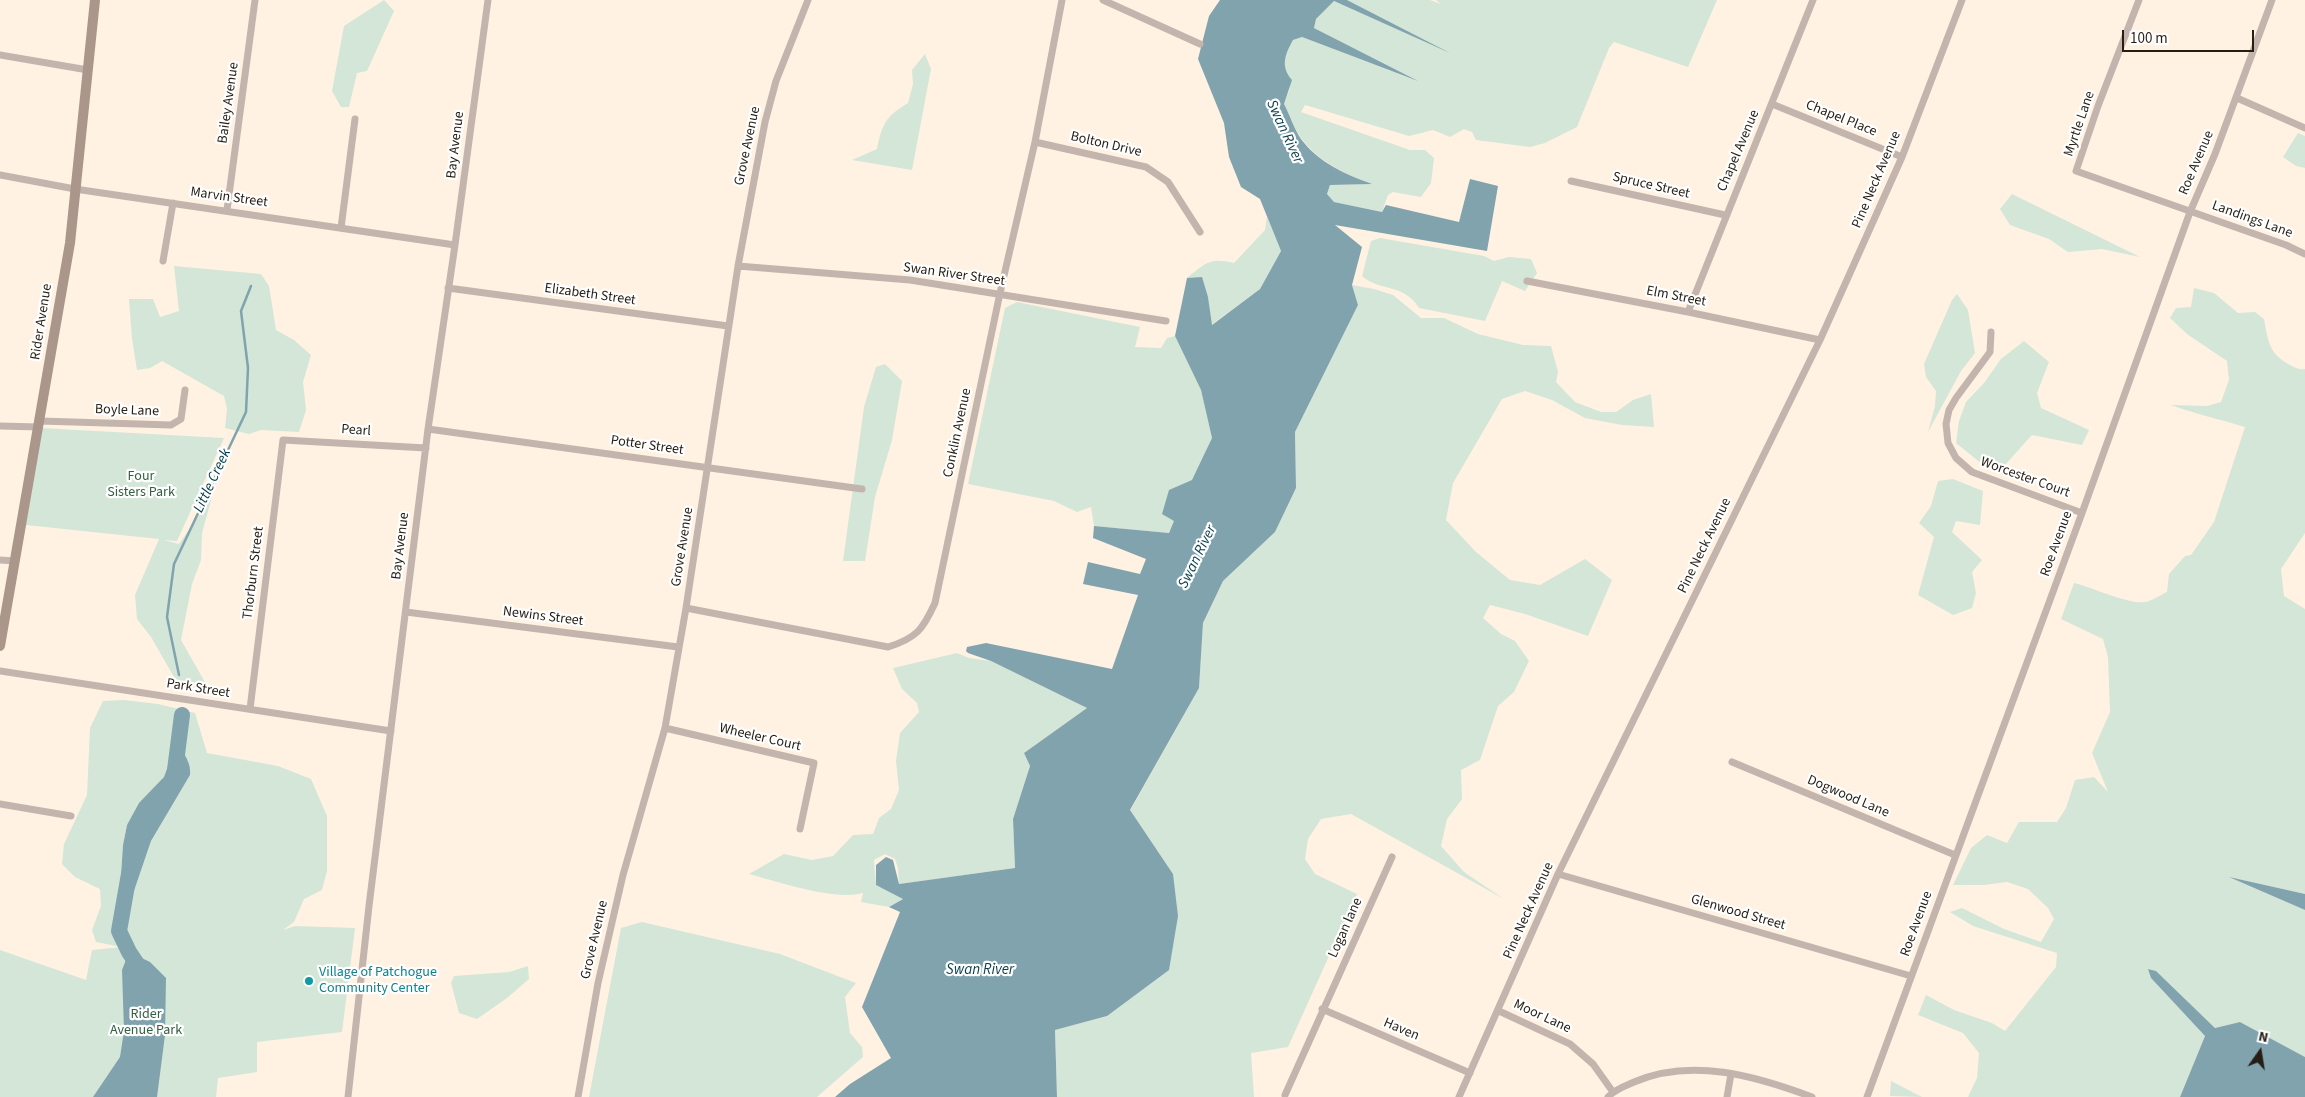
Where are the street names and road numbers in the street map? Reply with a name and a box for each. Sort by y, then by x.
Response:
street label: Bailey Avenue [215,61,243,145]
street label: Myrtle Lane [2061,89,2099,159]
street label: Chapel Place [1803,97,1879,141]
street label: Grove Avenue [731,105,765,187]
street label: Chapel Avenue [1714,108,1764,194]
street label: Bay Avenue [444,110,468,180]
street label: Roe Avenue [2176,128,2218,198]
street label: Bolton Drive [1069,129,1143,161]
street label: Pine Neck Avenue [1849,129,1905,231]
street label: Spruce Street [1611,169,1691,203]
street label: Marvin Street [189,184,269,212]
street label: Landings Lane [2209,198,2295,242]
street label: Swan River Street [902,260,1006,290]
street label: Elizabeth Street [543,280,637,310]
street label: Rider Avenue [28,283,56,361]
street label: Elm Street [1645,283,1707,311]
street label: Conklin Avenue [940,387,976,479]
street label: Boyle Lane [95,401,159,421]
street label: Pearl [341,422,371,440]
street label: Potter Street [609,433,685,459]
street label: Worcester Court [1978,454,2072,502]
street label: Pine Neck Avenue [1675,496,1735,596]
street label: Grove Avenue [668,506,698,588]
street label: Roe Avenue [2037,509,2077,579]
street label: Bay Avenue [389,511,413,581]
street label: Thorburn Street [240,526,268,620]
street label: Newins Street [502,604,584,630]
street label: Park Street [165,676,231,702]
street label: Wheeler Court [717,720,803,756]
street label: Dogwood Lane [1804,772,1892,822]
street label: Pine Neck Avenue [1500,860,1558,962]
street label: Roe Avenue [1897,889,1937,959]
street label: Glenwood Street [1689,891,1787,935]
street label: Logan lane [1325,895,1367,961]
street label: Grove Avenue [578,899,612,981]
street label: Moor Lane [1511,996,1573,1038]
street label: Haven [1381,1015,1421,1045]

